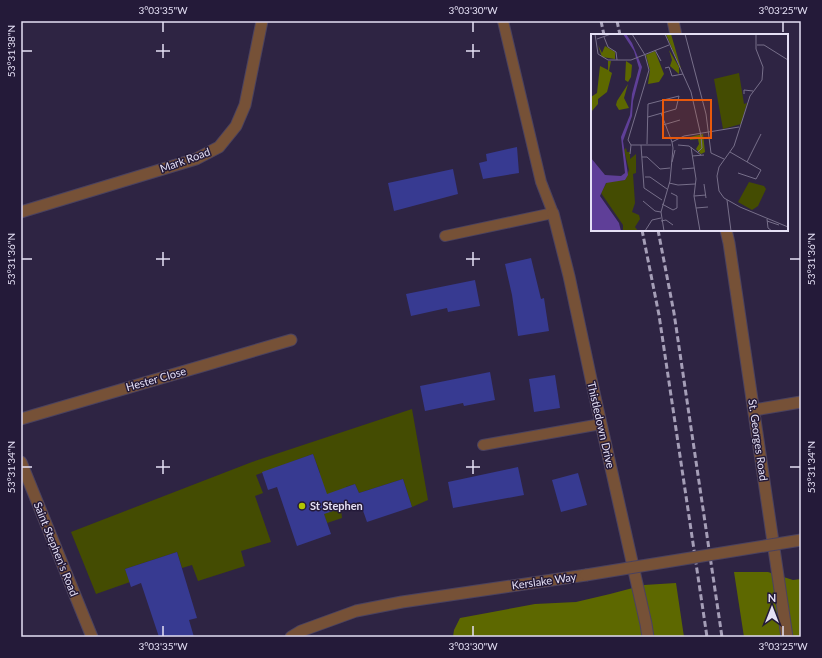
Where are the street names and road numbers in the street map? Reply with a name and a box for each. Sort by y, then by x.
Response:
street label: Mark Road [158,144,212,175]
street label: Hester Close [124,364,188,393]
street label: Thistledown Drive [585,380,618,470]
street label: St. Georges Road [746,398,771,482]
street label: Saint Stephen's Road [32,500,81,598]
street label: Kerslake Way [511,569,577,591]

